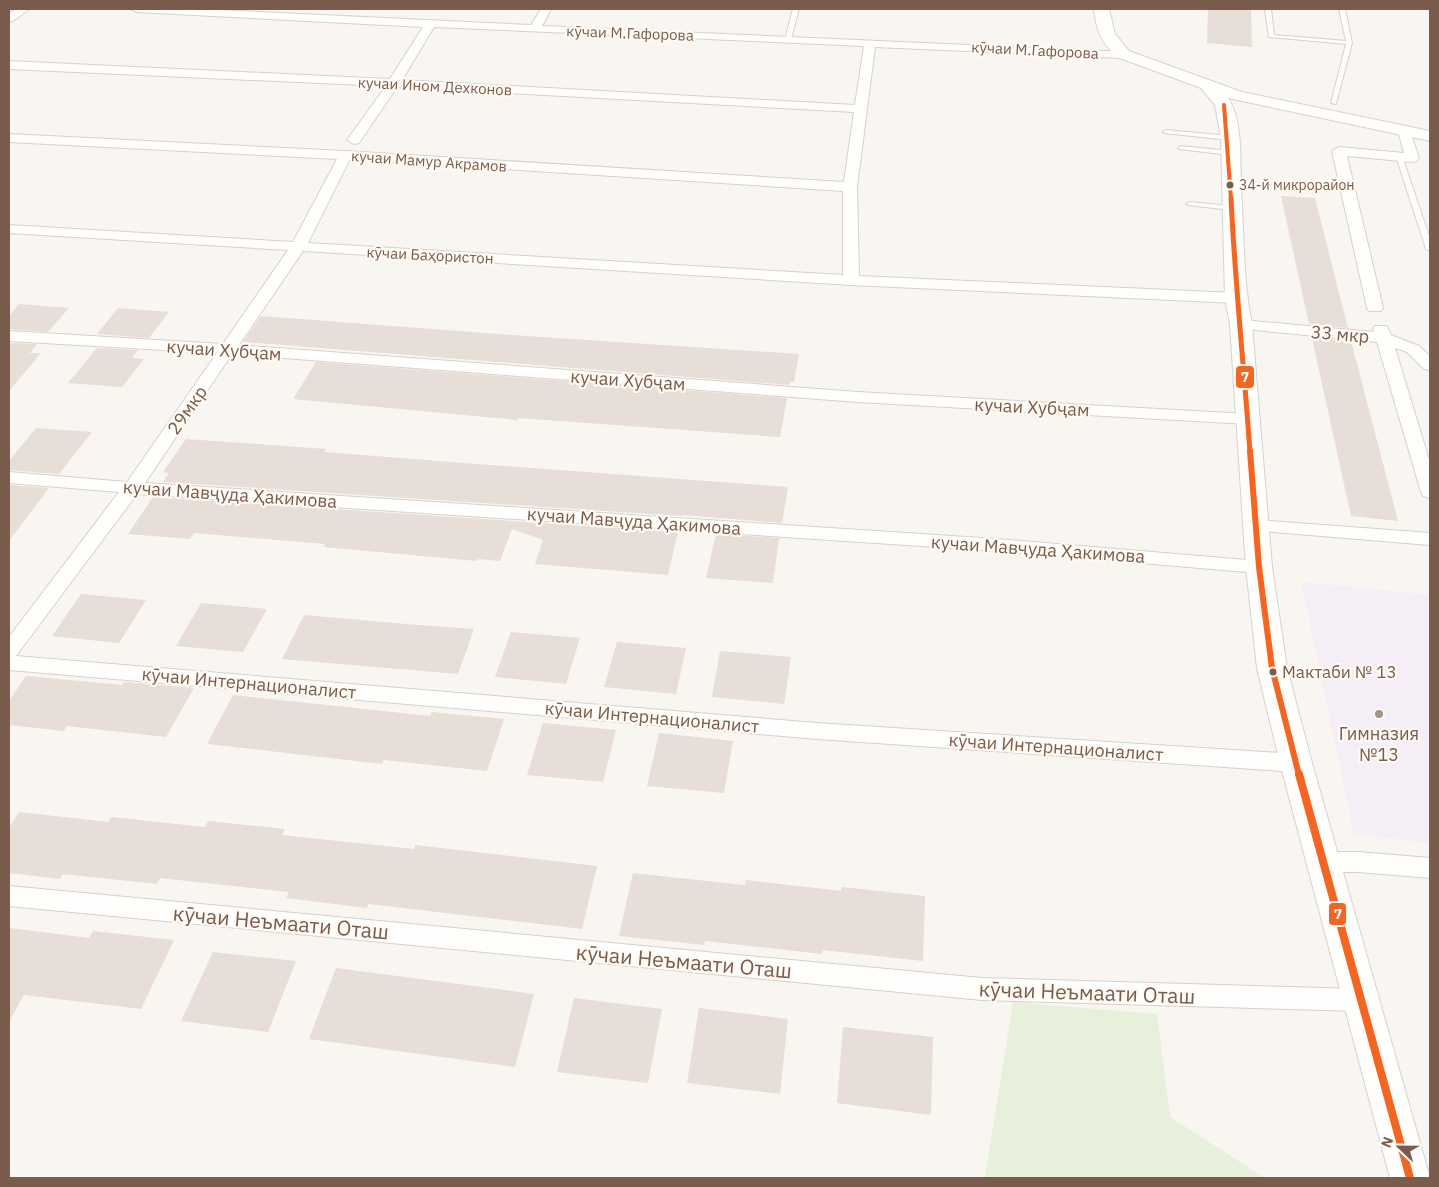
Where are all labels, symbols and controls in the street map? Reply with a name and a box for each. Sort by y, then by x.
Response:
street label: кӯчаи М.Гафорова [566,21,694,45]
street label: кӯчаи М.Гафорова [971,37,1099,63]
street label: кучаи Ином Дехконов [357,72,513,100]
street label: кучаи Мамур Акрамов [350,146,508,176]
place label: 34-й микрорайон [1239,176,1354,194]
marker: 34-й микрорайон [1225,180,1235,190]
street label: кӯчаи Баҳористон [366,242,494,268]
street label: 33 мкр [1310,320,1370,348]
street label: кучаи Хубҷам [166,335,282,365]
street label: кучаи Хубҷам [570,365,686,395]
line badge: 7 [1235,365,1255,389]
text: 7 [1241,368,1249,386]
street label: 29мкр [162,381,212,439]
street label: кучаи Хубҷам [974,392,1090,422]
street label: кучаи Мавҷуда Ҳакимова [122,475,338,513]
street label: кучаи Мавҷуда Ҳакимова [526,502,742,540]
street label: кучаи Мавҷуда Ҳакимова [930,530,1146,568]
place label: Мактаби № 13 [1282,661,1397,683]
street label: кӯчаи Интернационалист [141,662,358,704]
marker: Мактаби № 13 [1268,667,1278,677]
street label: кӯчаи Интернационалист [544,696,761,738]
marker: Гимназия №13 [1373,708,1385,720]
place label: Гимназия №13 [1339,722,1419,766]
street label: кӯчаи Интернационалист [948,728,1165,766]
street label: кӯчаи Неъмаати Оташ [172,899,390,945]
line badge: 7 [1328,902,1347,926]
text: 7 [1334,905,1342,923]
street label: кӯчаи Неъмаати Оташ [575,938,793,984]
street label: кӯчаи Неъмаати Оташ [978,974,1196,1010]
north arrow [1374,1122,1424,1172]
text: N [1377,1134,1397,1150]

